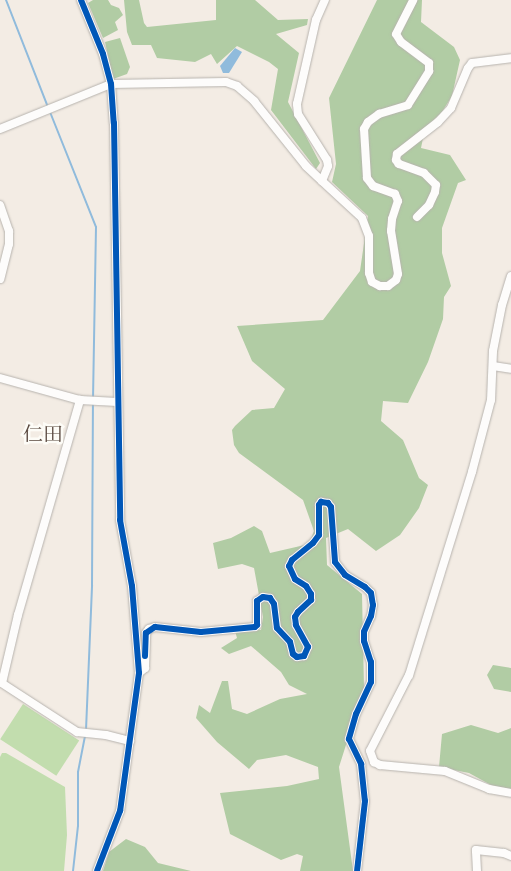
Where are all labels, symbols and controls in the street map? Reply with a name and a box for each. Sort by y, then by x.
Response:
district label: 仁田 [23,422,63,446]

